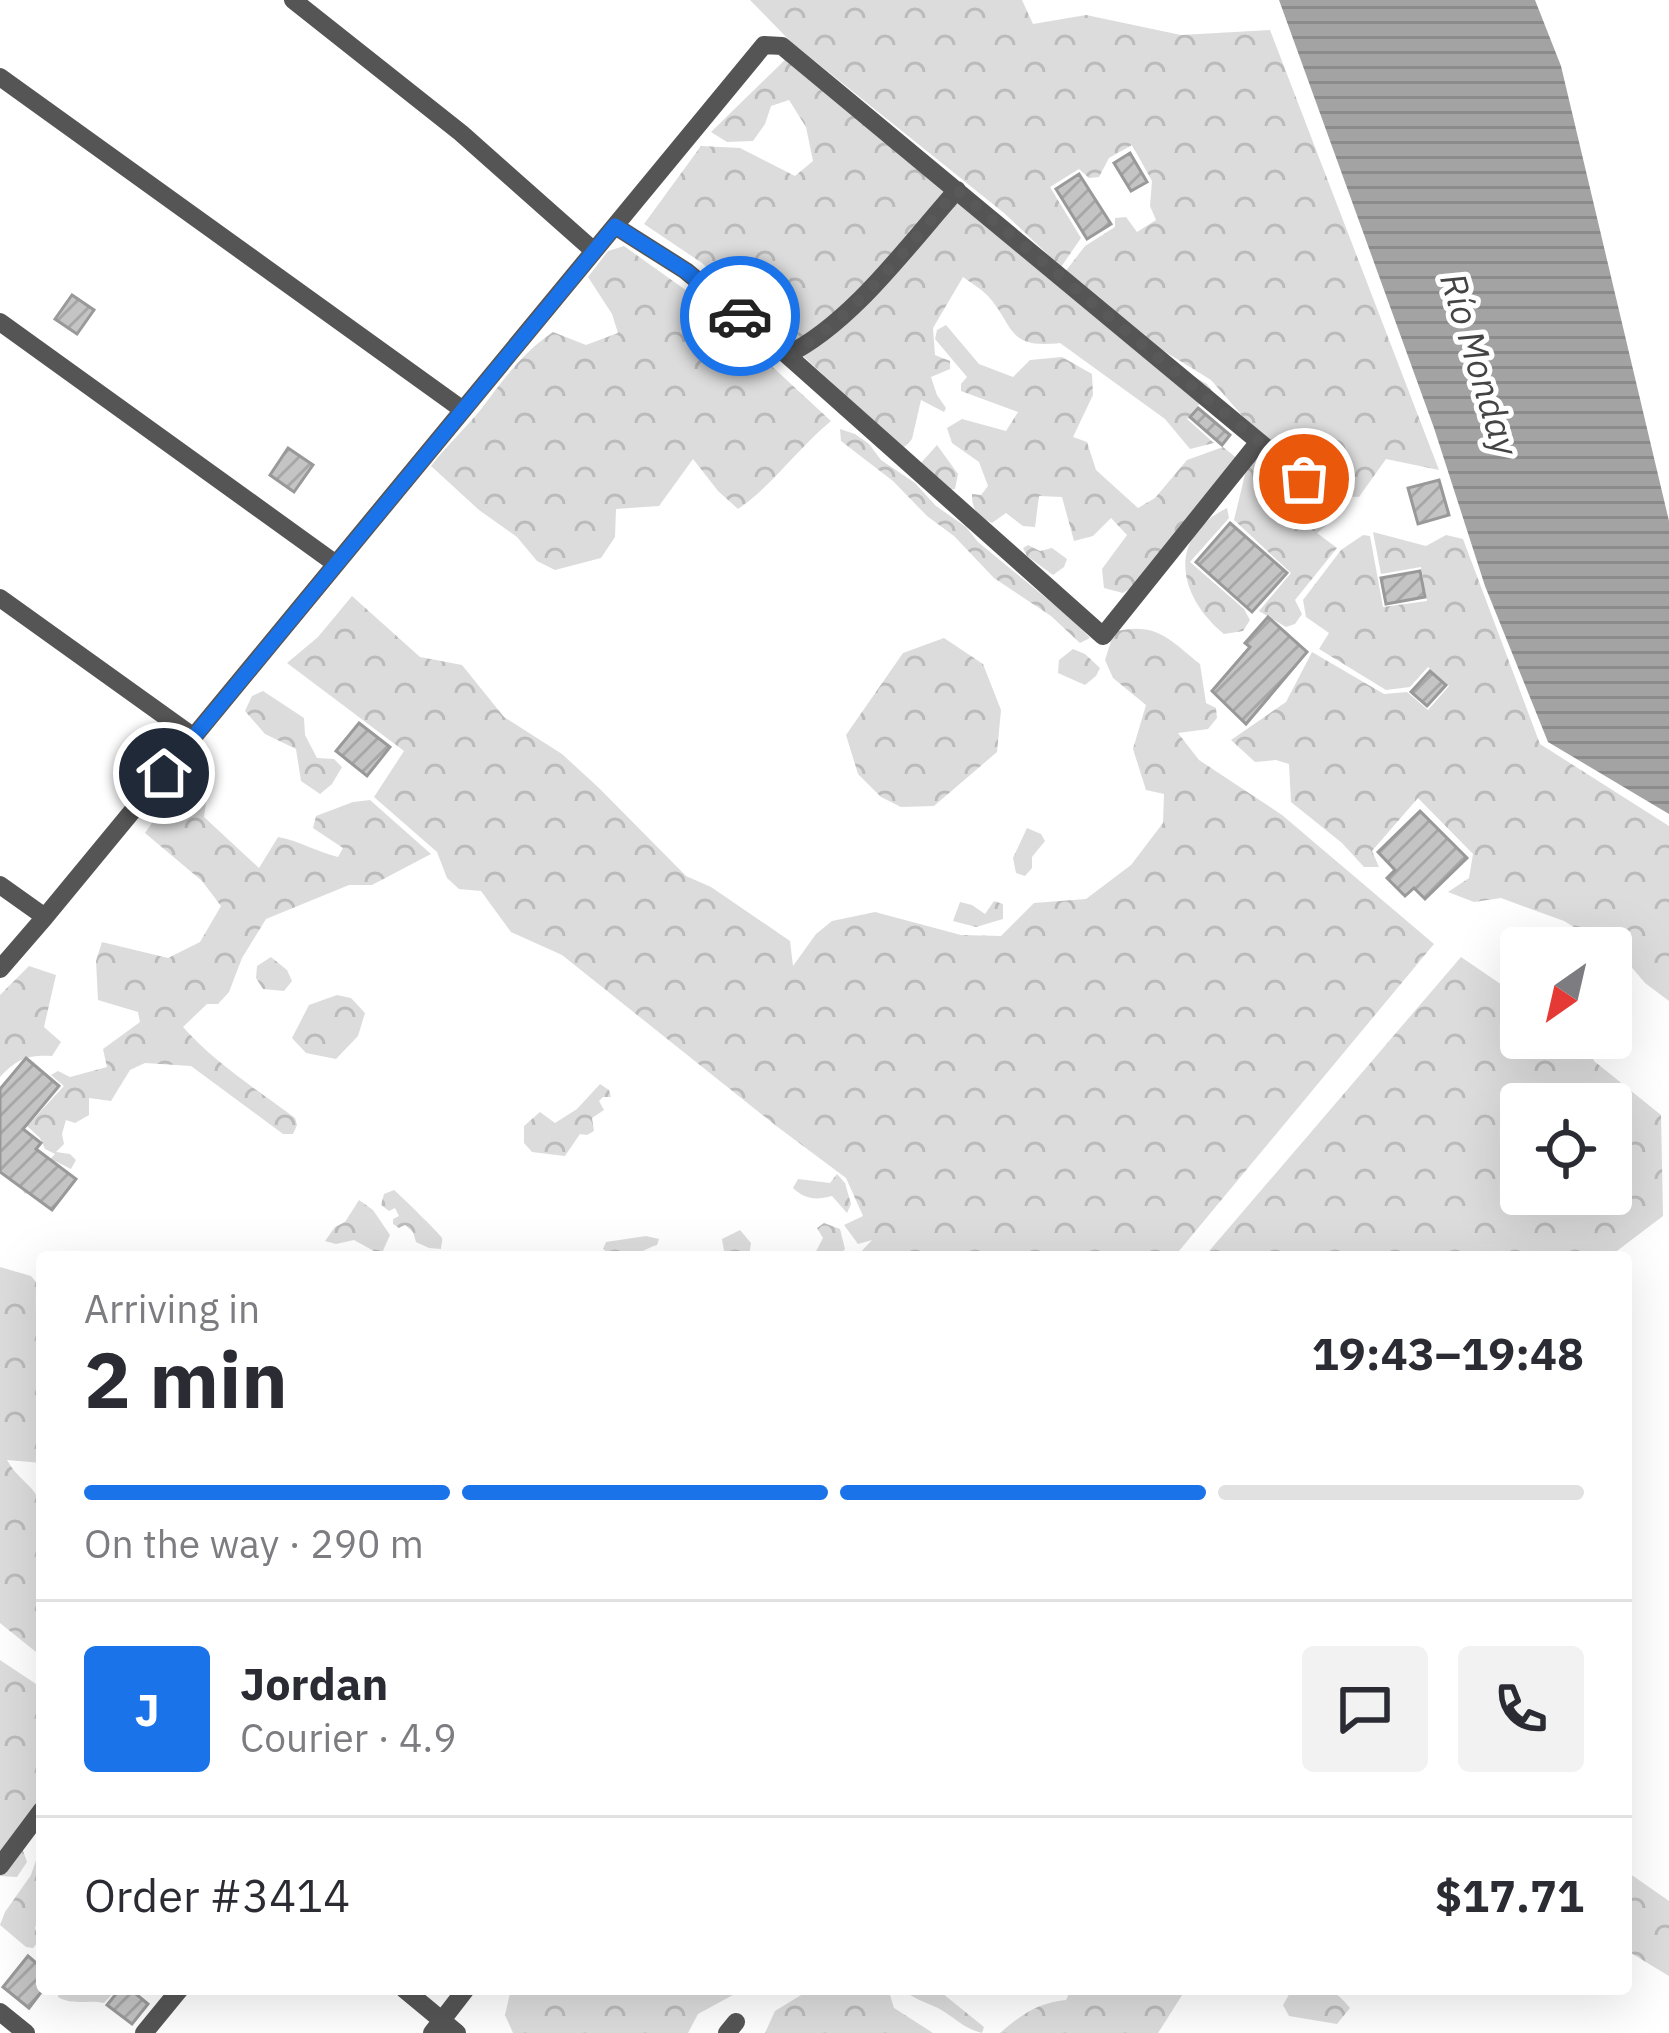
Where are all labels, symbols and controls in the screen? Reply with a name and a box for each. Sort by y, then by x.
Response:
courier [680,256,800,376]
water label: Río Monday [1430,267,1530,462]
icon: car [707,283,773,349]
pin [1253,428,1355,530]
icon: bag [1271,446,1337,512]
pin [113,722,215,824]
icon: home [131,740,197,806]
north arrow [1500,927,1632,1059]
map controls [1500,927,1632,1215]
button: locate [1500,1083,1632,1215]
text: Arriving in [84,1283,260,1334]
text: 19:43–19:48 [1312,1324,1584,1382]
text: 2 min [84,1328,288,1429]
text: On the way · 290 m [84,1518,424,1569]
button: chat [1302,1646,1428,1772]
button: phone [1458,1646,1584,1772]
text: Jordan [240,1654,388,1712]
text: J [134,1680,160,1738]
text: Courier · 4.9 [240,1712,457,1763]
text: Order #3414 [84,1866,350,1924]
text: $17.71 [1435,1866,1584,1924]

